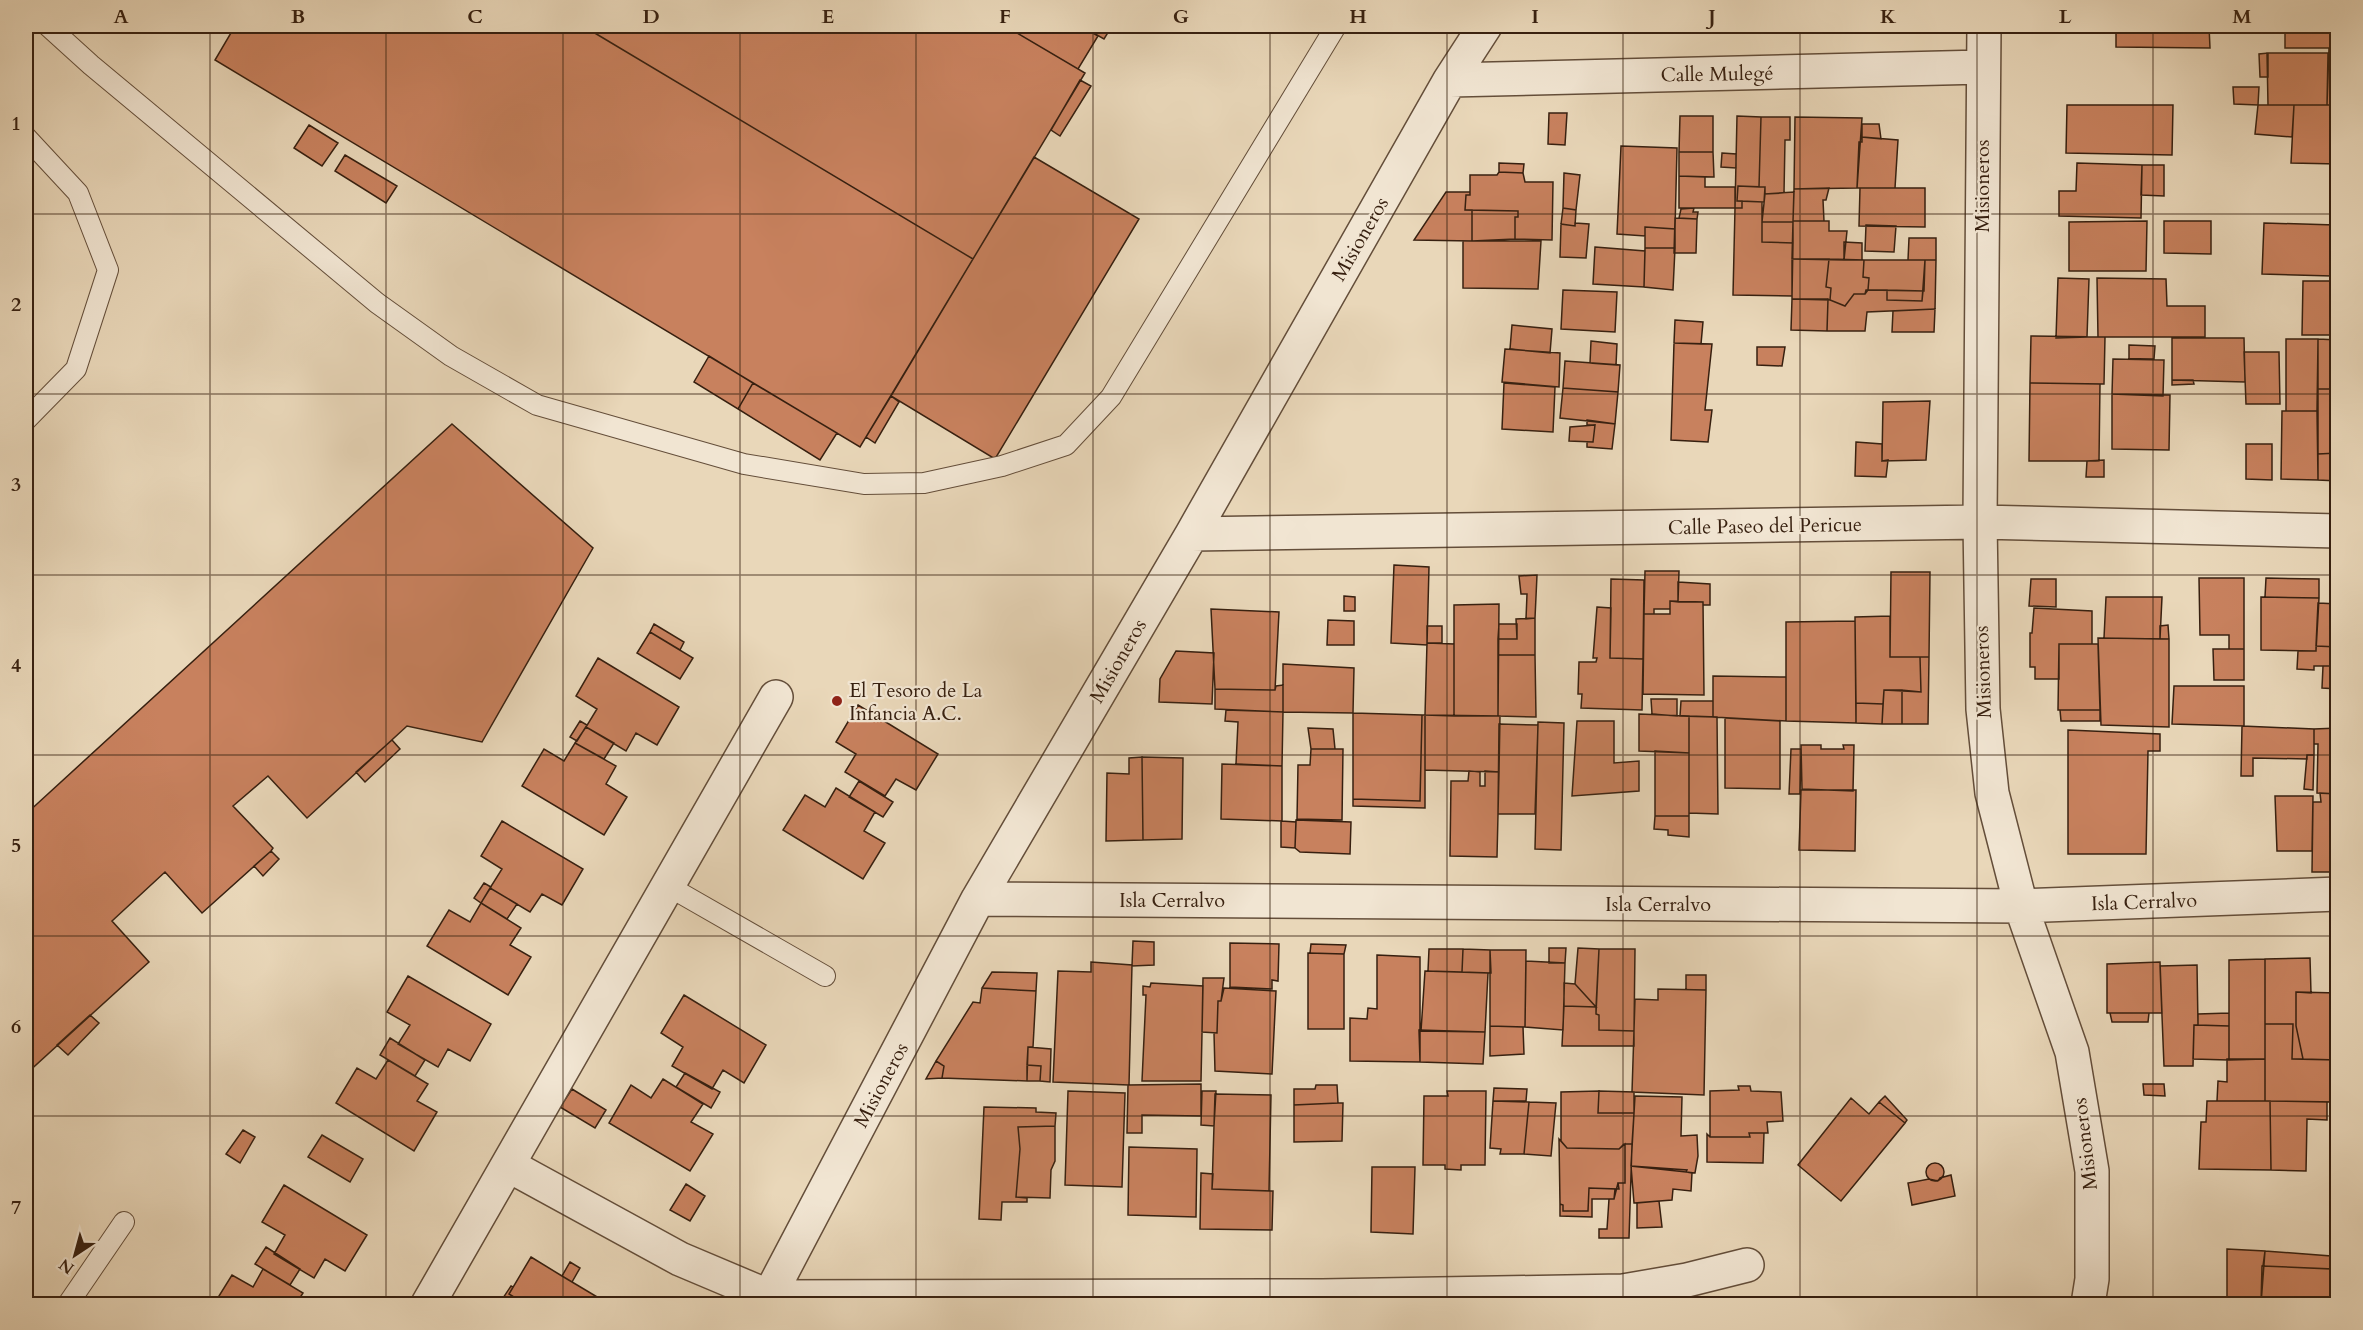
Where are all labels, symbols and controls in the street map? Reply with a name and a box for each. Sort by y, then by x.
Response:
text: A [113,3,129,30]
text: B [291,3,305,30]
text: C [467,3,483,30]
text: D [642,3,660,30]
text: E [822,3,834,30]
text: F [999,3,1011,30]
text: G [1173,3,1189,30]
text: H [1349,3,1367,30]
text: I [1531,3,1539,30]
text: J [1705,3,1716,30]
text: K [1880,3,1897,30]
text: L [2059,3,2072,30]
text: M [2232,3,2252,30]
street label: Calle Mulegé [1660,60,1774,88]
text: 1 [11,110,21,137]
street label: Misioneros [1969,140,1996,232]
street label: Misioneros [1325,192,1395,286]
text: 2 [11,291,21,318]
text: 3 [11,471,21,498]
street label: Calle Paseo del Pericue [1668,511,1862,541]
street label: Misioneros [1083,614,1153,708]
street label: Misioneros [1968,625,1998,719]
text: 4 [11,652,21,679]
place label: El Tesoro de La Infancia A.C. [849,677,983,727]
marker: El Tesoro de La Infancia A.C. [830,694,844,708]
text: 5 [11,832,21,859]
street label: Isla Cerralvo [1119,887,1225,914]
street label: Isla Cerralvo [2090,887,2198,917]
street label: Isla Cerralvo [1605,891,1711,918]
text: 6 [11,1013,21,1040]
street label: Misioneros [847,1038,915,1132]
street label: Misioneros [2066,1096,2104,1192]
text: 7 [11,1194,21,1221]
north arrow [45,1225,105,1285]
text: N [55,1253,79,1279]

